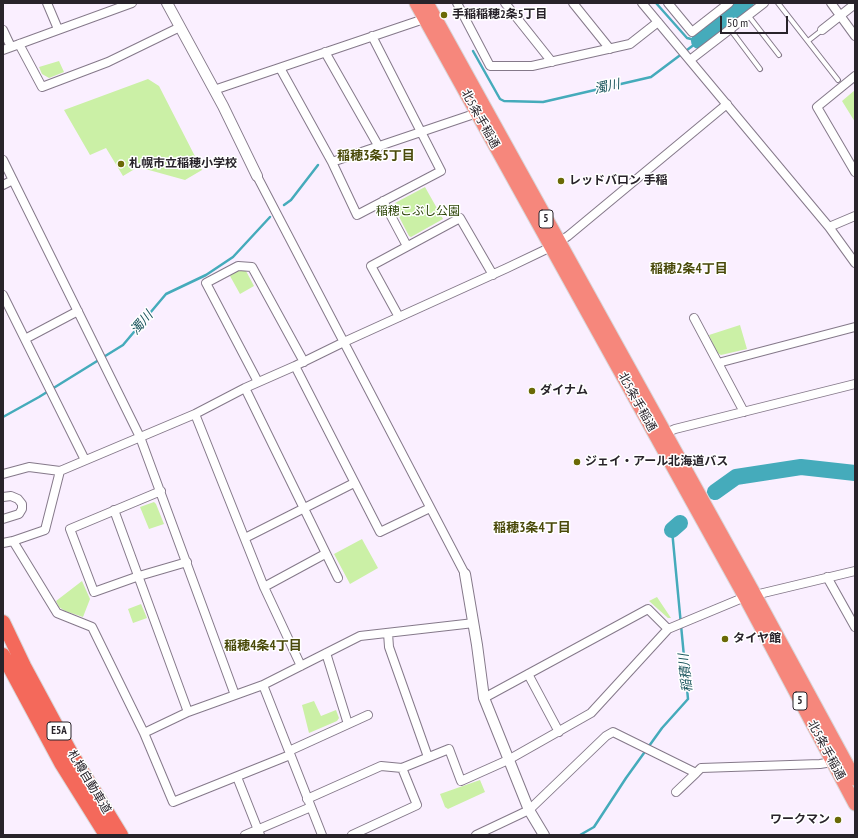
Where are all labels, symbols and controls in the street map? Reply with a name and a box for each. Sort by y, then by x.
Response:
place label: 手稲稲穂2条5丁目 [452,8,547,22]
scale bar [722,8,790,34]
marker: 手稲稲穂2条5丁目 [439,10,449,20]
text: 50 m [727,15,748,30]
water label: 濁川 [593,76,621,98]
street label: 北5条手稲通 [458,87,502,151]
district label: 稲穂3条5丁目 [337,148,415,164]
place label: 札幌市立稲穂小学校 [129,157,237,171]
marker: 札幌市立稲穂小学校 [116,159,126,169]
place label: レッドバロン 手稲 [569,174,667,188]
marker: レッドバロン 手稲 [556,176,566,186]
park label: 稲穂こぶし公園 [376,205,460,219]
road number: 5 [539,210,553,228]
district label: 稲穂2条4丁目 [650,261,728,277]
water label: 濁川 [128,308,156,338]
street label: 北5条手稲通 [615,370,659,434]
place label: ダイナム [540,384,588,398]
marker: ダイナム [527,386,537,396]
place label: ジェイ・アール北海道バス [585,455,728,469]
marker: ジェイ・アール北海道バス [572,457,582,467]
district label: 稲穂3条4丁目 [493,520,571,536]
place label: タイヤ館 [733,632,781,646]
marker: タイヤ館 [720,634,730,644]
district label: 稲穂4条4丁目 [224,638,302,654]
water label: 稲積川 [676,653,696,693]
road number: 5 [793,692,807,710]
street label: 北5条手稲通 [804,718,848,782]
road number: E5A [47,722,71,740]
street label: 札樽自動車道 [64,747,114,817]
place label: ワークマン [770,813,830,827]
marker: ワークマン [833,815,843,825]

